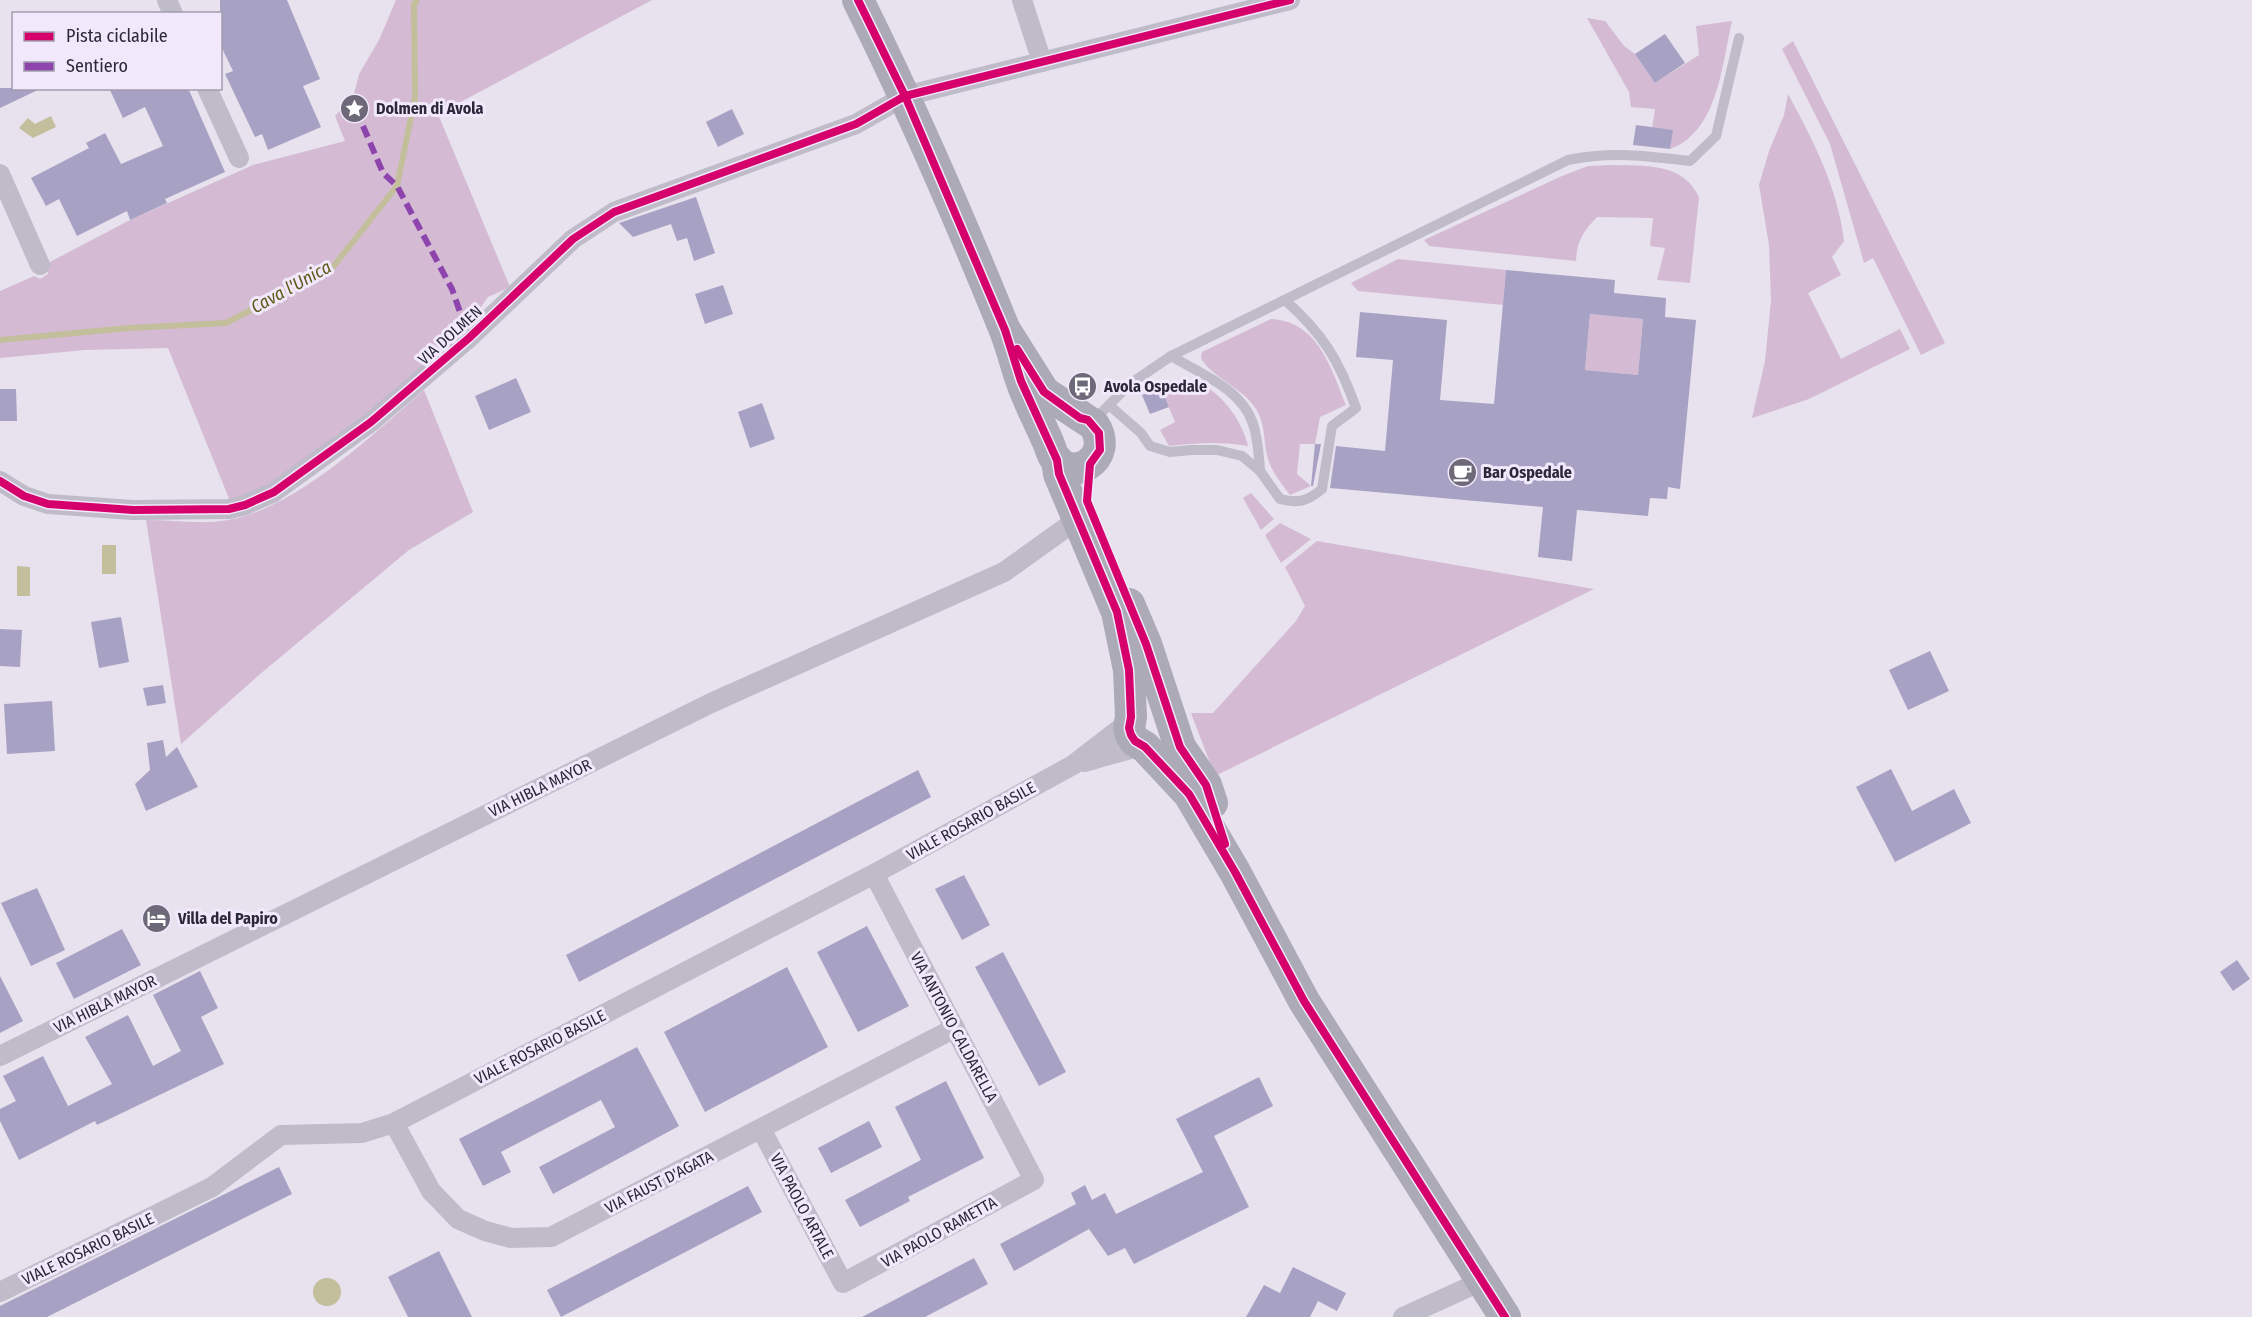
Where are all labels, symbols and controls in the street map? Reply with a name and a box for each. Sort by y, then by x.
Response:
legend [12,12,222,90]
text: Pista ciclabile [66,25,168,47]
text: Sentiero [66,55,128,77]
place icon: Dolmen di Avola [339,92,371,124]
place label: Dolmen di Avola [376,99,484,118]
water label: Cava l'Unica [247,256,335,318]
street label: VIA DOLMEN [414,301,486,369]
bus stop icon: Avola Ospedale [1067,370,1099,402]
place label: Avola Ospedale [1103,377,1207,396]
cafe icon: Bar Ospedale [1446,456,1478,488]
place label: Bar Ospedale [1483,463,1572,482]
street label: VIA HIBLA MAYOR [486,755,595,821]
street label: VIALE ROSARIO BASILE [903,778,1039,864]
hotel icon: Villa del Papiro [141,902,173,934]
place label: Villa del Papiro [177,909,278,928]
street label: VIA ANTONIO CALDARELLA [906,949,1002,1106]
street label: VIA HIBLA MAYOR [51,971,160,1037]
street label: VIALE ROSARIO BASILE [471,1006,609,1088]
street label: VIA FAUST D'AGATA [602,1146,717,1218]
street label: VIA PAOLO ARTALE [766,1150,838,1262]
street label: VIA PAOLO RAMETTA [878,1192,1000,1272]
street label: VIALE ROSARIO BASILE [19,1209,157,1289]

